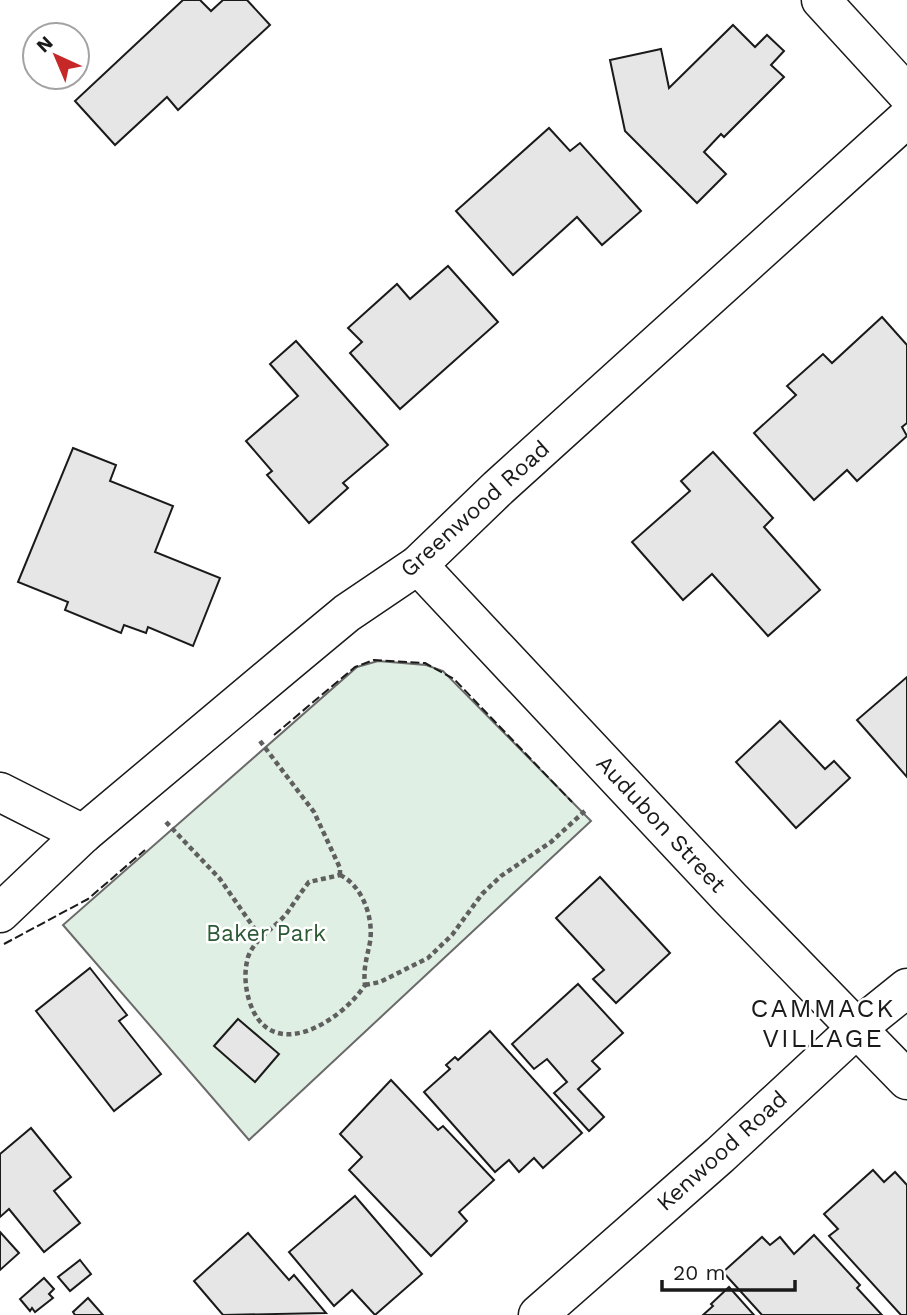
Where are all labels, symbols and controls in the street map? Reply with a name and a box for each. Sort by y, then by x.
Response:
north arrow [21,21,91,91]
text: N [31,31,58,57]
street label: Greenwood Road [395,435,555,583]
street label: Audubon Street [591,750,732,898]
park label: Baker Park [206,920,326,947]
district label: CAMMACK VILLAGE [751,993,895,1053]
street label: Kenwood Road [651,1085,793,1217]
scale bar [662,1248,795,1292]
text: 20 m [673,1260,725,1285]

